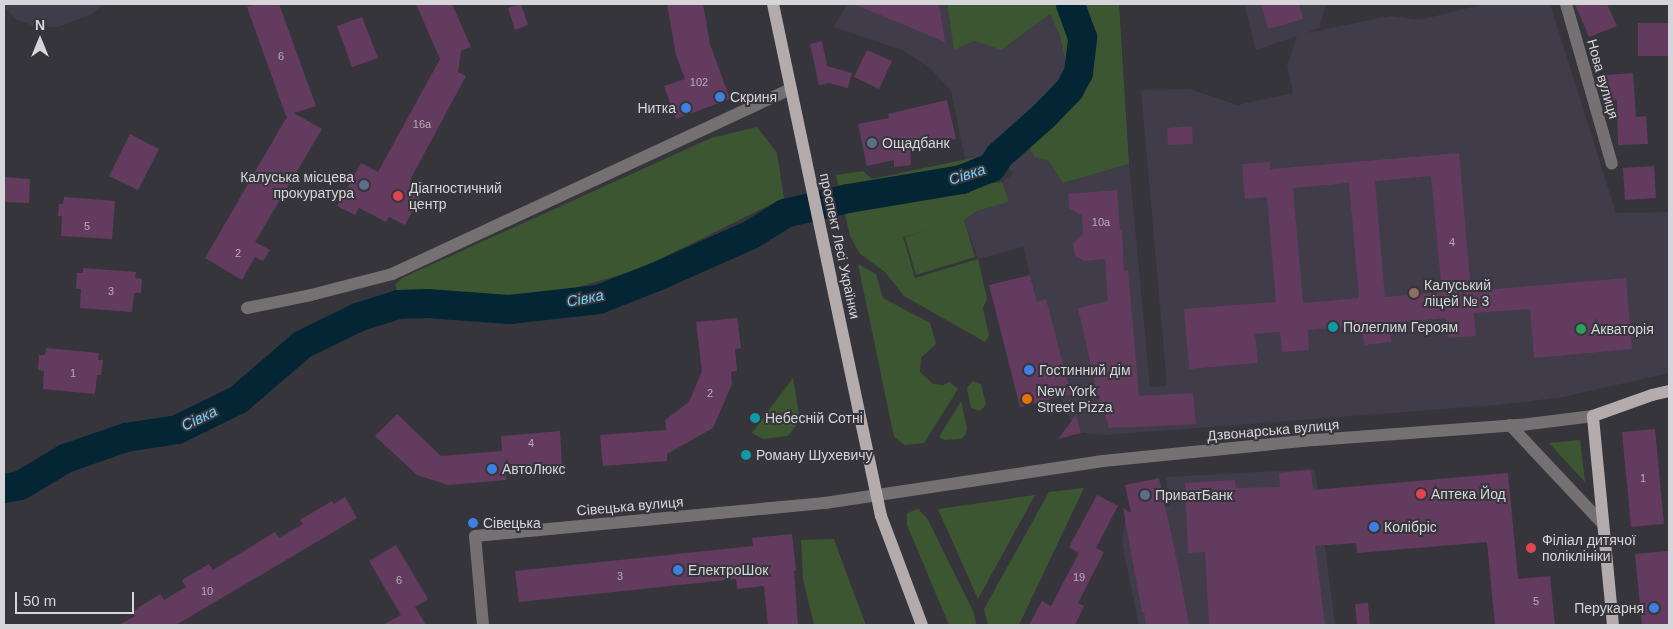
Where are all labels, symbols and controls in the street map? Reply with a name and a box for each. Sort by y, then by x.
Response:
north arrow [15,15,65,65]
text: N [35,17,45,33]
street label: Нова вулиця [1584,37,1622,121]
house number: 6 [278,49,284,63]
house number: 102 [690,75,708,89]
place label: Скриня [730,89,777,105]
marker: Скриня [714,91,726,103]
place label: Нитка [637,100,676,116]
marker: Нитка [680,102,692,114]
house number: 16а [413,117,431,131]
place label: Ощадбанк [882,135,950,151]
marker: Ощадбанк [866,137,878,149]
water label: Сівка [946,160,988,188]
place label: Калуська місцева прокуратура [240,169,354,202]
street label: проспект Лесі Українки [816,172,864,320]
marker: Калуська місцева прокуратура [358,179,370,191]
place label: Діагностичний центр [409,180,502,212]
marker: Діагностичний центр [391,189,405,203]
house number: 10а [1092,215,1110,229]
house number: 5 [84,219,90,233]
house number: 4 [1449,235,1455,249]
house number: 2 [235,246,241,260]
place label: Калуський ліцей № 3 [1424,277,1491,310]
house number: 3 [108,284,114,298]
water label: Сівка [565,286,605,310]
marker: Калуський ліцей № 3 [1408,287,1420,299]
place label: Полеглим Героям [1343,319,1458,335]
marker: Полеглим Героям [1327,321,1339,333]
place label: Акваторія [1591,321,1654,337]
marker: Акваторія [1575,323,1587,335]
place label: Гостинний дім [1039,362,1131,378]
marker: Гостинний дім [1023,364,1035,376]
house number: 1 [70,366,76,380]
place label: New York Street Pizza [1037,383,1112,416]
house number: 2 [707,386,713,400]
marker: New York Street Pizza [1021,393,1033,405]
water label: Сівка [178,402,220,434]
place label: Небесній Сотні [765,410,863,426]
marker: Небесній Сотні [749,412,761,424]
street label: Дзвонарська вулиця [1206,416,1340,444]
house number: 4 [528,436,534,450]
place label: Роману Шухевичу [756,447,873,463]
marker: Роману Шухевичу [740,449,752,461]
place label: АвтоЛюкс [502,461,565,477]
marker: АвтоЛюкс [486,463,498,475]
house number: 1 [1640,471,1646,485]
place label: Аптека Йод [1431,486,1506,502]
place label: ПриватБанк [1155,487,1233,503]
marker: Аптека Йод [1415,488,1427,500]
marker: ПриватБанк [1139,489,1151,501]
street label: Сівецька вулиця [576,493,684,519]
place label: Сівецька [483,515,541,531]
marker: Сівецька [467,517,479,529]
place label: Колібріс [1384,519,1437,535]
marker: Колібріс [1368,521,1380,533]
place label: Філіал дитячої поліклініки [1542,532,1636,564]
marker: Філіал дитячої поліклініки [1524,541,1538,555]
place label: ЕлектроШок [688,562,768,578]
marker: ЕлектроШок [672,564,684,576]
house number: 3 [617,569,623,583]
house number: 19 [1073,570,1085,584]
house number: 6 [396,573,402,587]
scale bar [18,582,136,614]
house number: 10 [201,584,213,598]
text: 50 m [23,592,56,609]
house number: 5 [1533,594,1539,608]
place label: Перукарня [1574,600,1644,616]
marker: Перукарня [1648,602,1660,614]

